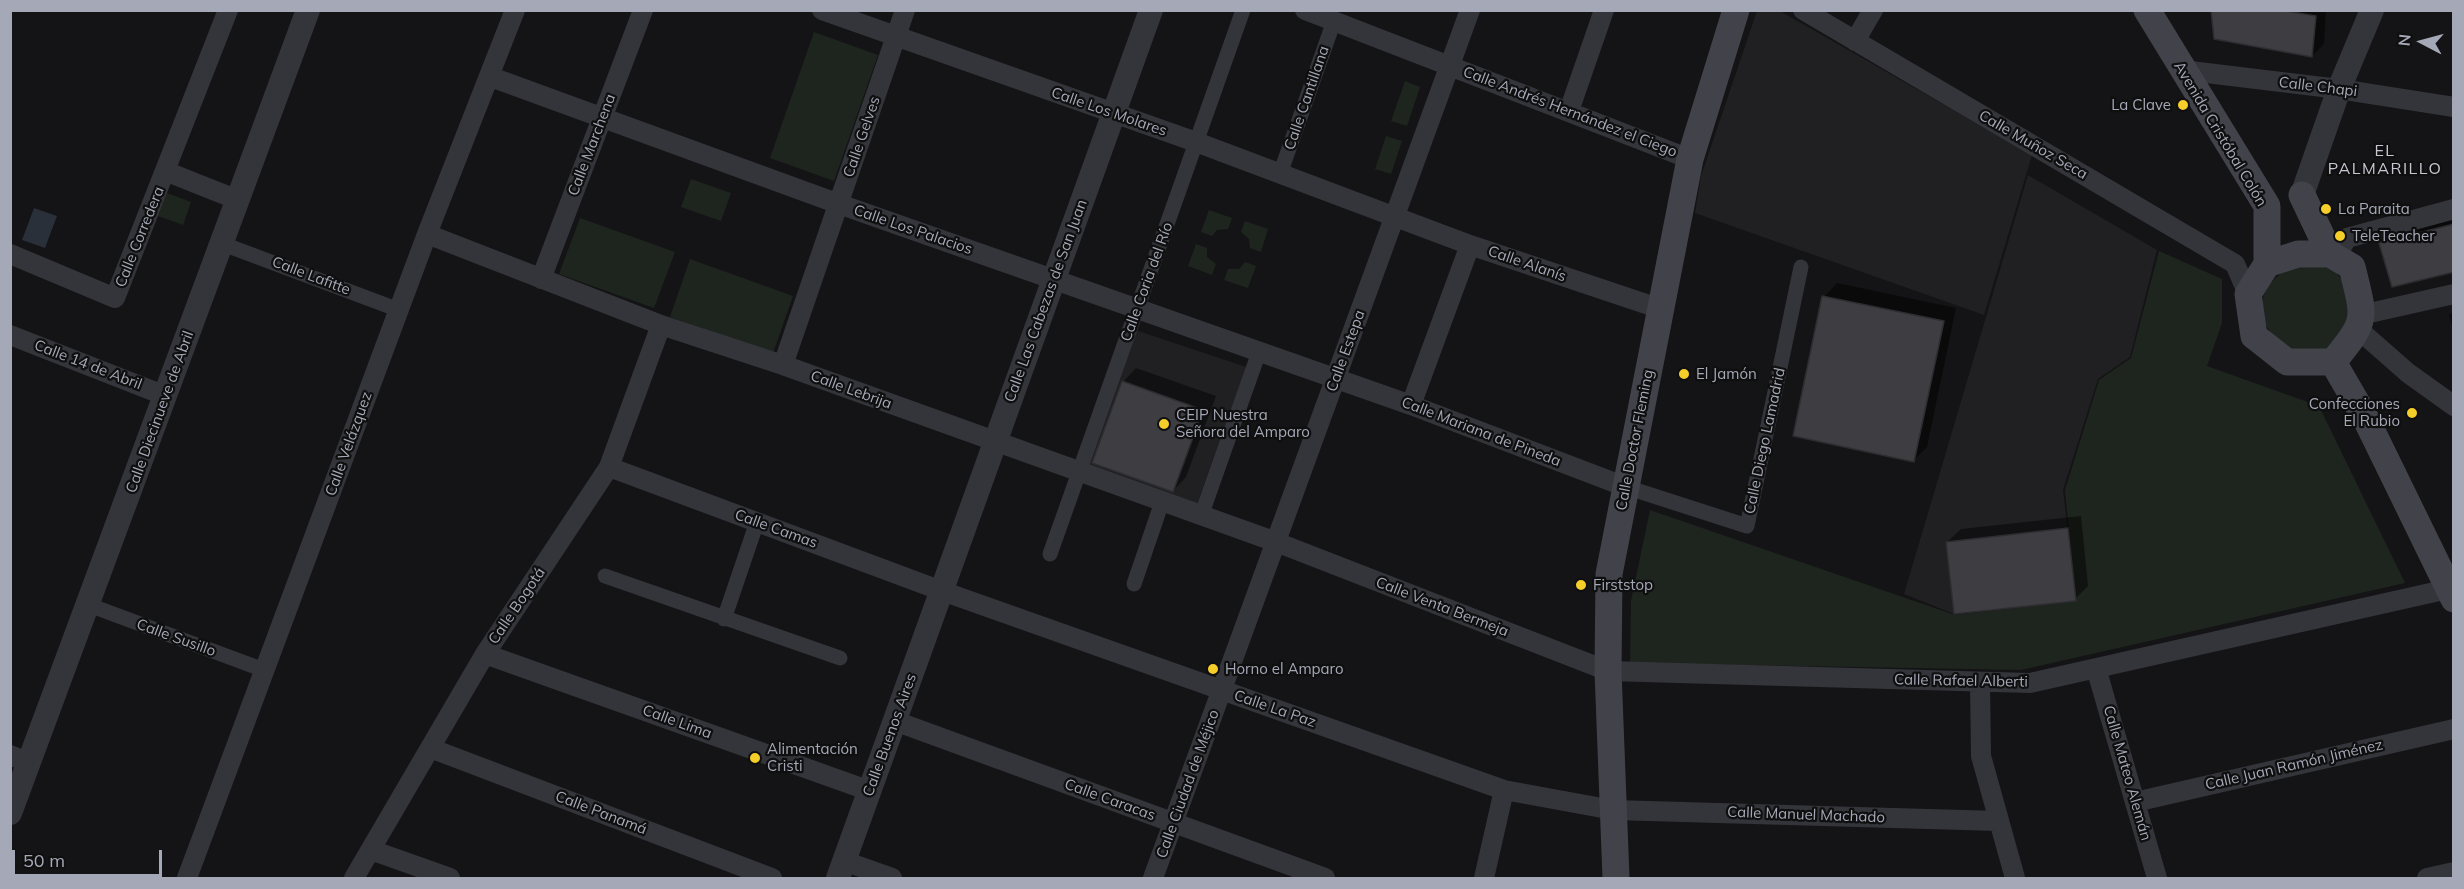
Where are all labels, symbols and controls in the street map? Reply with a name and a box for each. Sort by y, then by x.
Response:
north arrow [2392,12,2452,72]
text: N [2394,33,2415,47]
street label: Calle Cantillana [1281,44,1333,152]
street label: Avenida Cristóbal Colón [2170,58,2270,210]
street label: Calle Andrés Hernández el Ciego [1461,63,1679,161]
street label: Calle Chapi [2278,73,2358,101]
street label: Calle Los Molares [1049,84,1169,140]
street label: Calle Marchena [564,92,620,198]
street label: Calle Gelves [840,94,884,180]
place label: La Clave [2111,96,2171,114]
marker: La Clave [2176,98,2190,112]
street label: Calle Muñoz Seca [1975,107,2091,183]
district label: EL PALMARILLO [2328,141,2442,179]
street label: Calle Corredera [112,184,168,290]
street label: Calle Las Cabezas de San Juan [1001,197,1091,405]
place label: La Paraita [2338,200,2410,218]
street label: Calle Los Palacios [851,201,975,259]
marker: La Paraita [2319,202,2333,216]
street label: Calle Coria del Río [1117,220,1177,344]
place label: TeleTeacher [2352,227,2435,245]
marker: TeleTeacher [2333,229,2347,243]
street label: Calle Alanís [1485,242,1569,286]
street label: Calle Lafitte [269,253,353,299]
street label: Calle Estepa [1323,308,1369,394]
street label: Calle Diecinueve de Abril [122,328,198,496]
street label: Calle 14 de Abril [32,336,144,394]
place label: El Jamón [1696,365,1757,383]
street label: Calle Diego Lamadrid [1741,366,1789,516]
street label: Calle Lebrija [808,367,894,413]
marker: El Jamón [1677,367,1691,381]
street label: Calle Doctor Fleming [1612,368,1658,512]
street label: Calle Velázquez [322,389,376,499]
street label: Calle Mariana de Pineda [1399,393,1563,471]
place label: Confecciones El Rubio [2309,395,2400,430]
place label: CEIP Nuestra Señora del Amparo [1176,406,1310,441]
marker: Confecciones El Rubio [2405,406,2419,420]
marker: CEIP Nuestra Señora del Amparo [1157,417,1171,431]
street label: Calle Camas [732,506,820,552]
street label: Calle Bogotá [485,564,549,648]
street label: Calle Venta Bermeja [1373,573,1511,641]
place label: Firststop [1593,576,1653,594]
marker: Firststop [1574,578,1588,592]
street label: Calle Susillo [134,615,218,661]
place label: Horno el Amparo [1225,660,1344,678]
marker: Horno el Amparo [1206,662,1220,676]
street label: Calle Buenos Aires [859,671,921,799]
street label: Calle Rafael Alberti [1894,671,2028,691]
street label: Calle La Paz [1232,687,1318,731]
street label: Calle Lima [640,701,714,743]
street label: Calle Mateo Alemán [2099,703,2155,843]
street label: Calle Ciudad de Méjico [1153,707,1223,861]
street label: Calle Juan Ramón Jiménez [2203,736,2385,794]
place label: Alimentación Cristi [767,740,858,775]
marker: Alimentación Cristi [748,751,762,765]
street label: Calle Caracas [1062,775,1158,825]
street label: Calle Panamá [553,787,649,839]
street label: Calle Manuel Machado [1727,803,1885,827]
scale bar [15,838,165,876]
text: 50 m [23,849,65,872]

